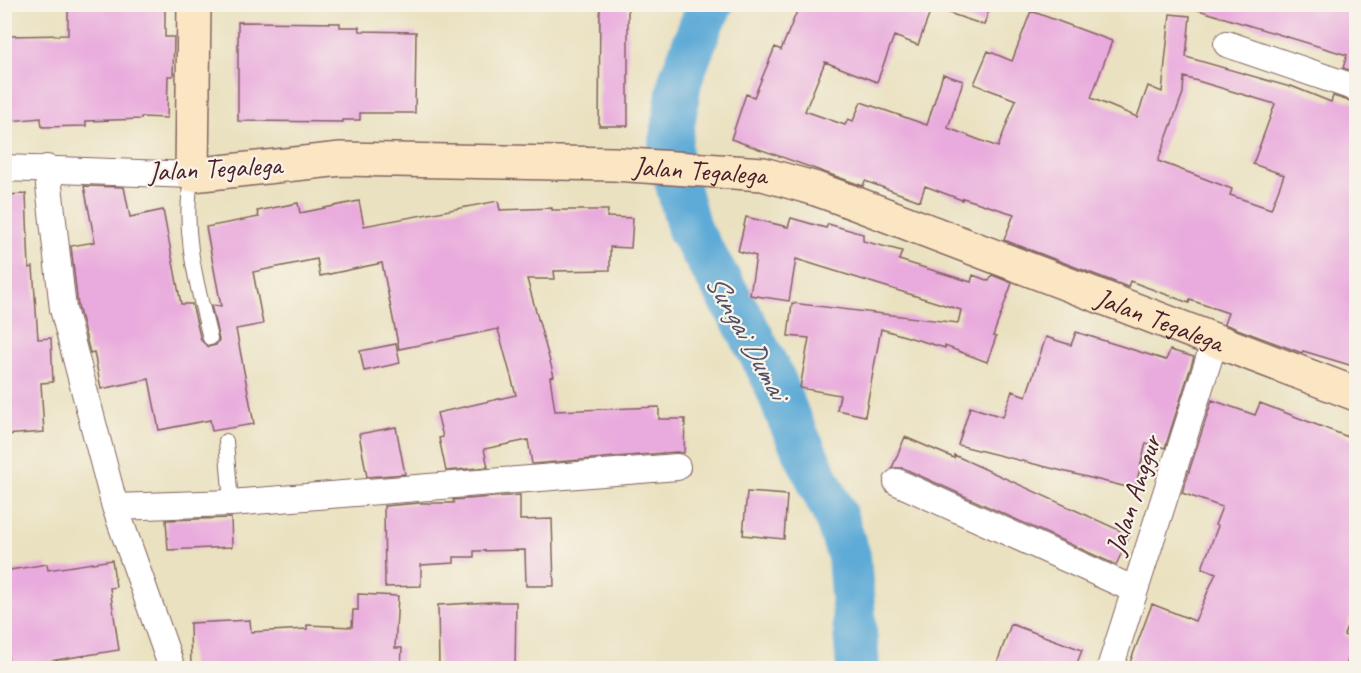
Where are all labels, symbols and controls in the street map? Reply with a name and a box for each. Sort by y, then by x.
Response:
street label: Jalan Tegalega [145,147,285,189]
street label: Jalan Tegalega [630,148,770,192]
water label: Sungai Dumai [697,267,800,412]
street label: Jalan Tegalega [1089,278,1231,360]
street label: Jalan Anggur [1097,429,1169,561]

